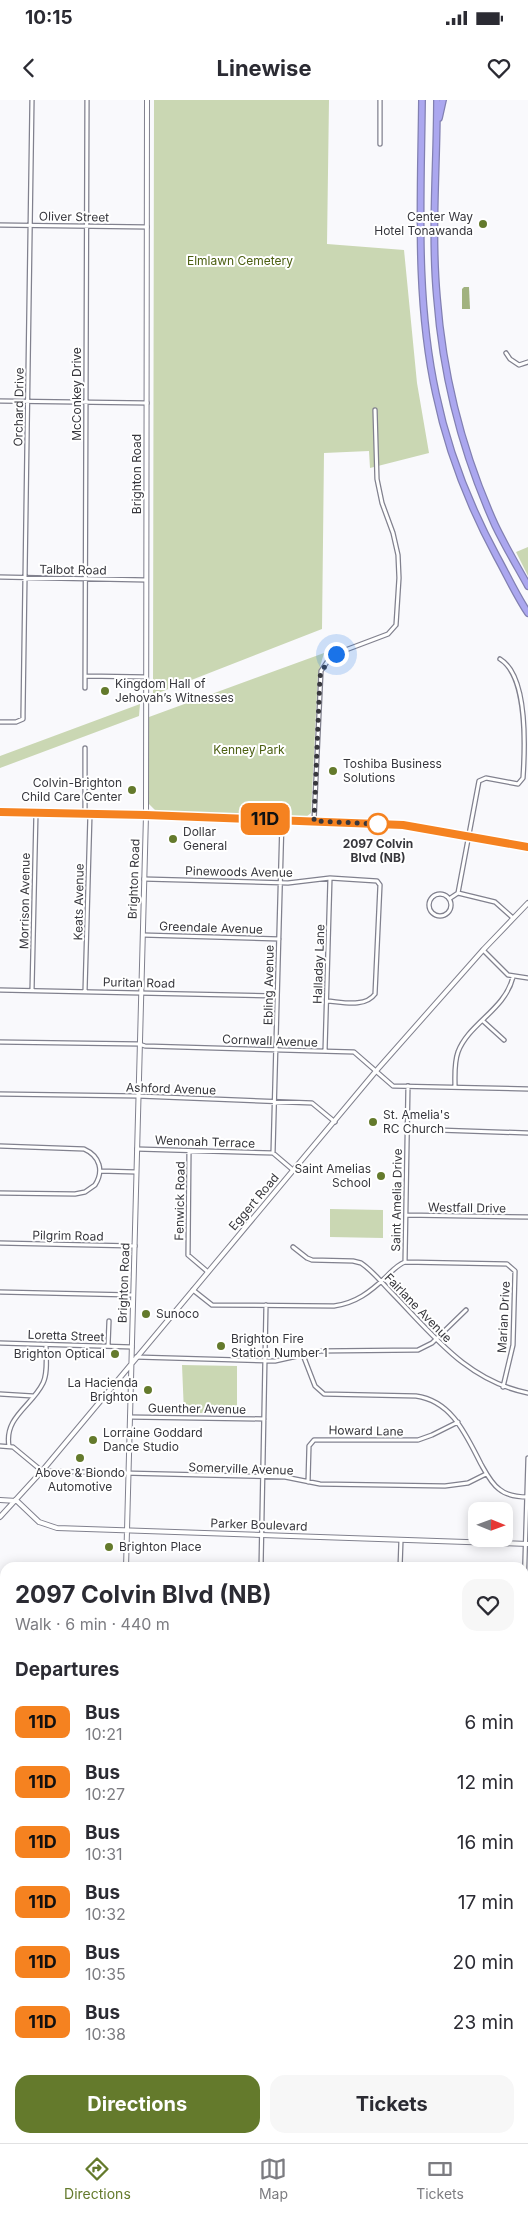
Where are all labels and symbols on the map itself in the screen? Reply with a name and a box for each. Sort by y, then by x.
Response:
street label: Oliver Street [39,208,109,225]
place label: Center Way Hotel Tonawanda [374,209,473,238]
marker: Center Way Hotel Tonawanda [477,218,489,230]
park label: Elmlawn Cemetery [187,253,293,268]
street label: McConkey Drive [69,347,84,441]
street label: Orchard Drive [10,367,27,447]
street label: Brighton Road [129,434,144,514]
street label: Talbot Road [39,561,107,578]
your location [324,642,349,667]
place label: Kingdom Hall of Jehovah’s Witnesses [115,676,234,705]
marker: Kingdom Hall of Jehovah’s Witnesses [99,685,111,697]
park label: Kenney Park [213,742,285,757]
place label: Toshiba Business Solutions [343,756,442,785]
marker: Toshiba Business Solutions [327,765,339,777]
place label: Colvin-Brighton Child Care Center [21,775,122,804]
marker: Colvin-Brighton Child Care Center [126,784,138,796]
line badge: 11D [236,803,294,835]
marker: 2097 Colvin Blvd (NB) [367,813,389,835]
place label: Dollar General [183,824,227,853]
marker: Dollar General [167,833,179,845]
place label: 2097 Colvin Blvd (NB) [343,836,413,865]
street label: Brighton Road [125,839,142,919]
street label: Morrison Avenue [16,853,33,949]
street label: Keats Avenue [70,863,87,941]
street label: Pinewoods Avenue [185,863,293,880]
street label: Greendale Avenue [159,918,263,937]
street label: Halladay Lane [310,924,327,1004]
street label: Ebling Avenue [260,945,277,1025]
street label: Puritan Road [103,974,175,991]
street label: Cornwall Avenue [222,1031,318,1050]
street label: Ashford Avenue [126,1079,216,1098]
place label: St. Amelia's RC Church [383,1107,450,1136]
marker: St. Amelia's RC Church [367,1116,379,1128]
street label: Wenonah Terrace [155,1132,255,1151]
street label: Saint Amelia Drive [388,1148,405,1252]
street label: Fenwick Road [171,1161,188,1241]
place label: Saint Amelias School [295,1161,371,1190]
street label: Eggert Road [225,1170,282,1233]
marker: Saint Amelias School [375,1170,387,1182]
street label: Westfall Drive [428,1199,506,1216]
street label: Pilgrim Road [32,1227,104,1244]
street label: Brighton Road [115,1243,132,1323]
street label: Fairlane Avenue [382,1270,455,1345]
street label: Marian Drive [494,1281,513,1353]
place label: Sunoco [156,1306,199,1321]
marker: Sunoco [140,1308,152,1320]
street label: Loretta Street [27,1327,105,1344]
place label: Brighton Fire Station Number 1 [231,1331,328,1360]
marker: Brighton Fire Station Number 1 [215,1340,227,1352]
place label: Brighton Optical [14,1346,105,1361]
marker: Brighton Optical [109,1348,121,1360]
place label: La Hacienda Brighton [68,1375,138,1404]
marker: La Hacienda Brighton [142,1384,154,1396]
street label: Guenther Avenue [148,1400,246,1417]
street label: Howard Lane [328,1422,404,1439]
place label: Lorraine Goddard Dance Studio [103,1425,203,1454]
marker: Lorraine Goddard Dance Studio [87,1434,99,1446]
marker: Above & Biondo Automotive [74,1452,86,1464]
street label: Somerville Avenue [188,1459,294,1478]
place label: Above & Biondo Automotive [35,1465,125,1494]
north arrow [468,1502,512,1548]
street label: Parker Boulevard [210,1515,308,1534]
place label: Brighton Place [119,1539,202,1554]
marker: Brighton Place [103,1541,115,1553]

